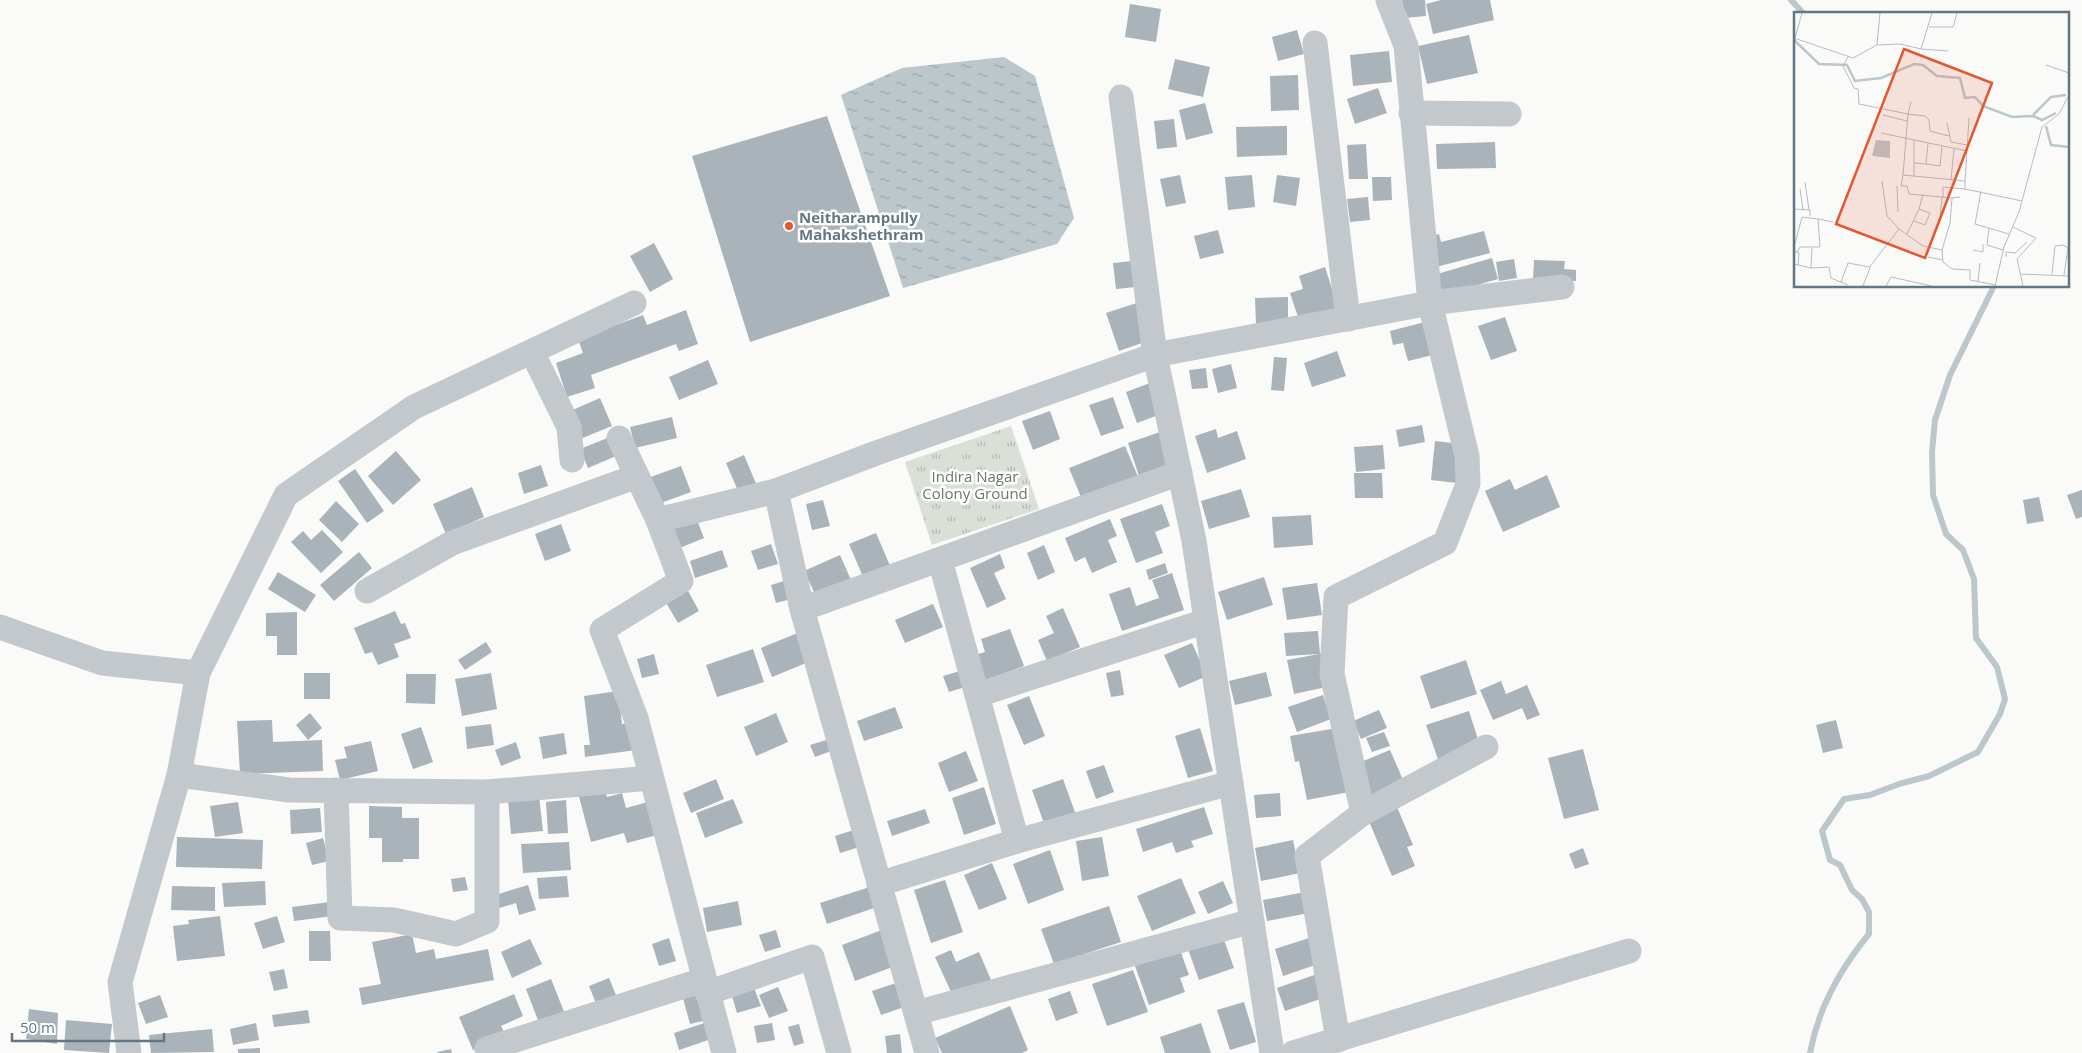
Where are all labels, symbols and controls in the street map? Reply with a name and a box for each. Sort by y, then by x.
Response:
inset map [1794,12,2070,288]
place label: Neitharampully Mahakshethram [799,207,924,244]
marker: Neitharampully Mahakshethram [783,220,795,232]
park label: Indira Nagar Colony Ground [922,466,1028,503]
scale bar [12,1010,165,1042]
text: 50 m [20,1017,55,1037]

